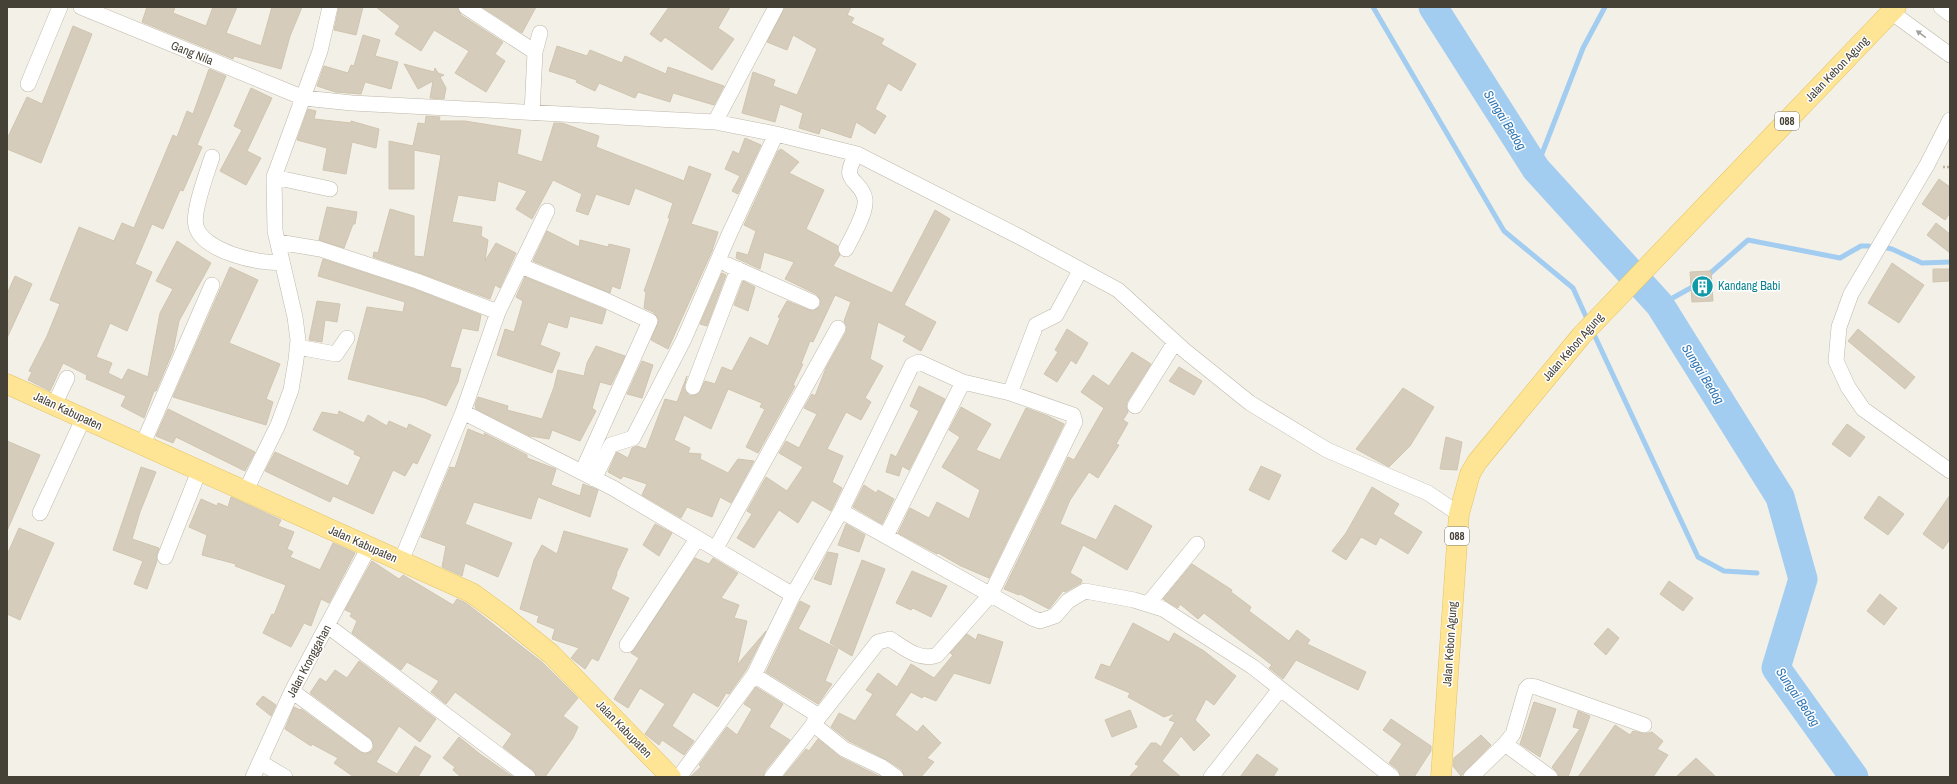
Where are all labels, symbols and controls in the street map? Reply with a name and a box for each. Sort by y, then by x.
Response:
one-way arrow [1915,30,1926,38]
street label: Jalan Kebon Agung [1802,32,1873,105]
street label: Gang Nila [168,37,216,69]
water label: Sungai Bedog [1480,87,1530,153]
road number: 088 [1775,112,1799,130]
building icon: Kandang Babi [1689,273,1715,299]
place label: Kandang Babi [1718,278,1780,294]
street label: Jalan Kebon Agung [1539,309,1607,384]
water label: Sungai Bedog [1678,341,1728,407]
street label: Jalan Kabupaten [31,388,105,434]
street label: Jalan Kabupaten [326,522,400,566]
road number: 088 [1445,527,1469,545]
street label: Jalan Kebon Agung [1439,600,1461,687]
street label: Jalan Kronggahan [283,622,335,700]
water label: Sungai Bedog [1772,664,1824,730]
street label: Jalan Kabupaten [593,697,655,761]

